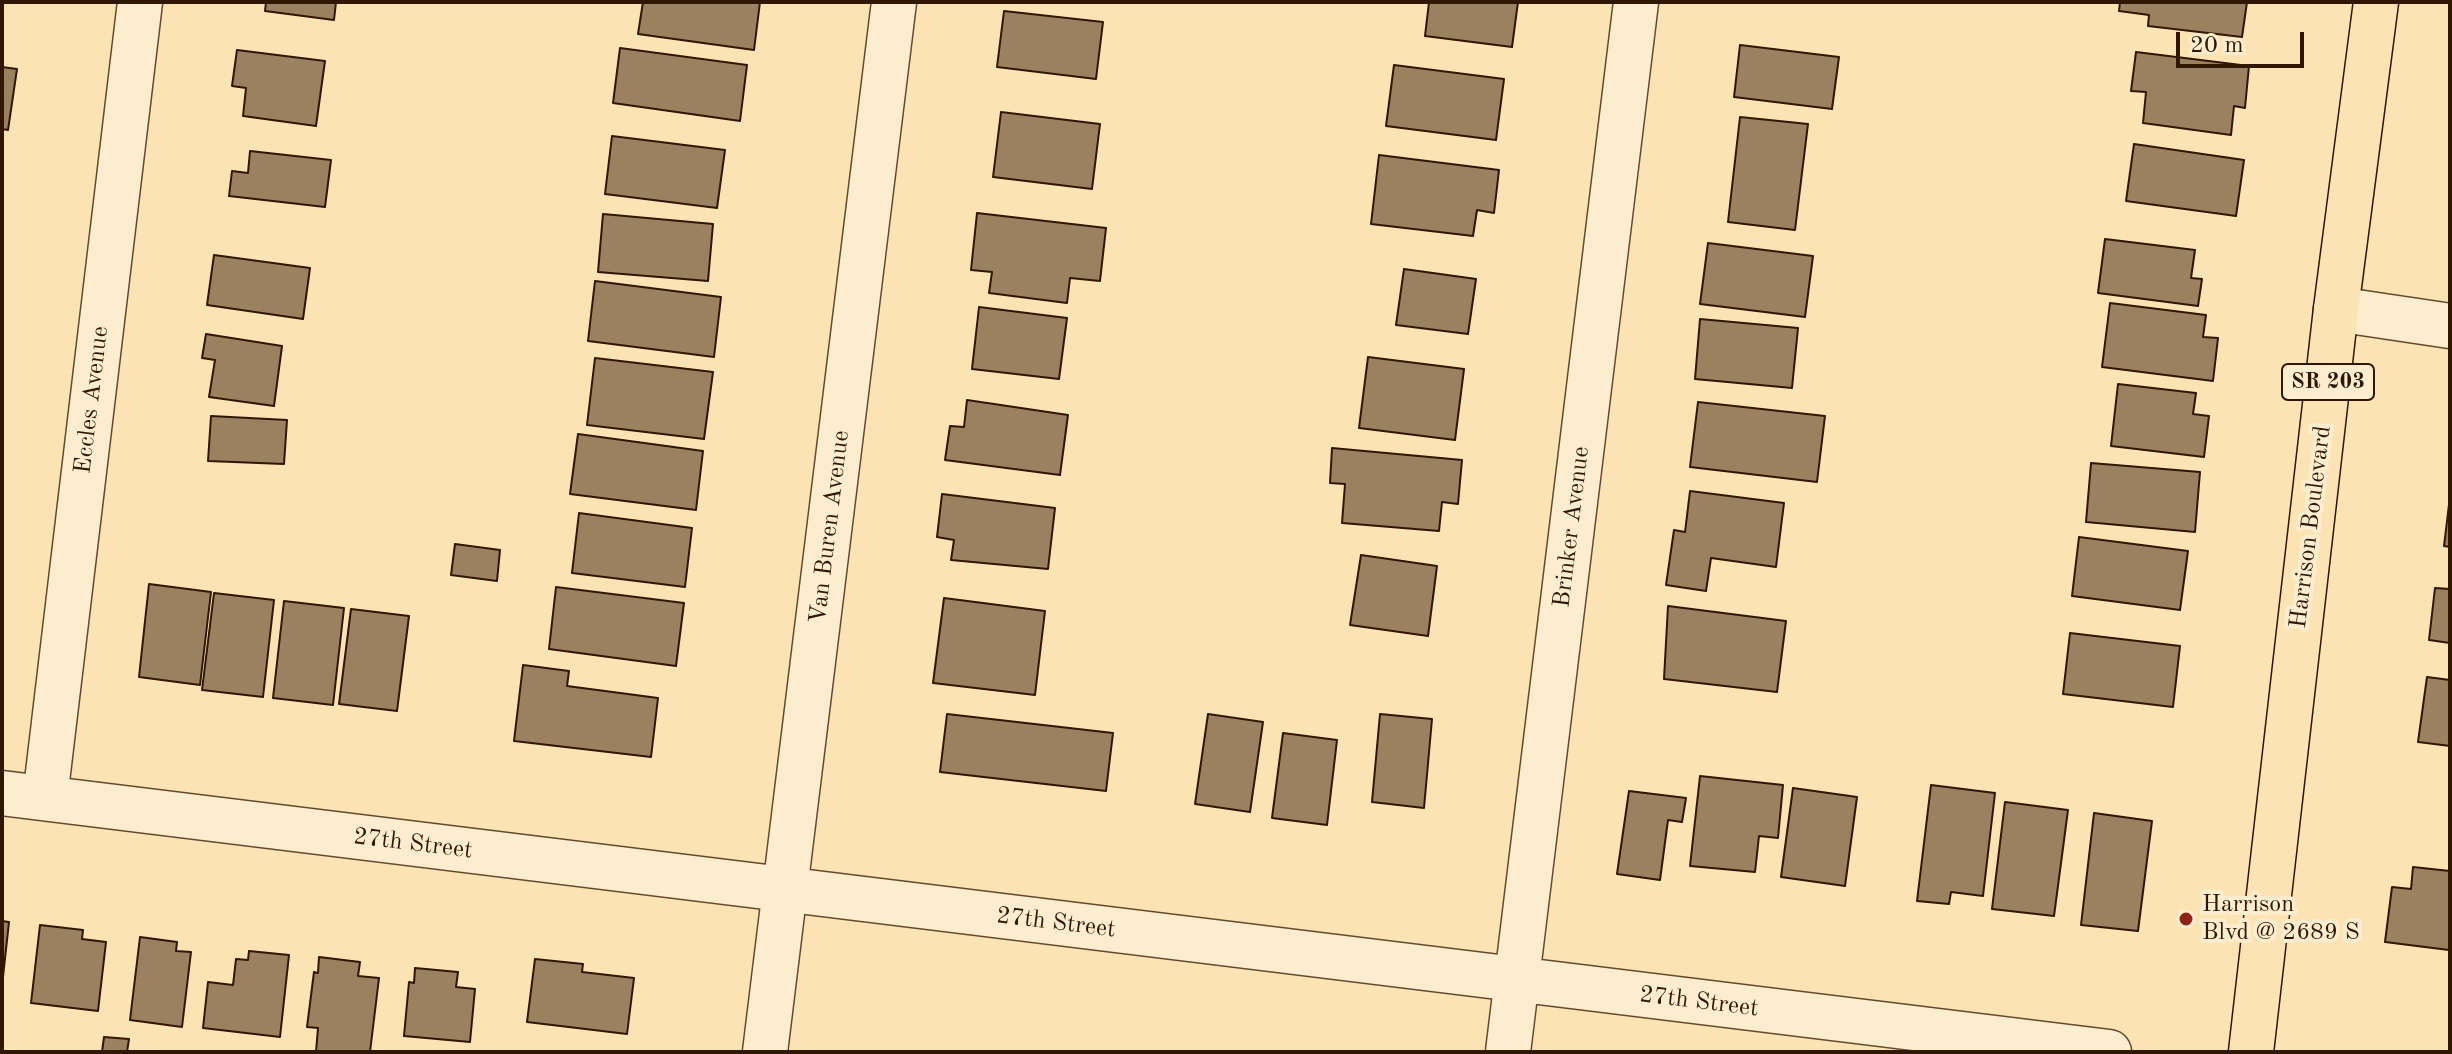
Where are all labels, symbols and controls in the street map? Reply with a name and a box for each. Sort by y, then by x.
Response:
scale bar [2180,16,2308,66]
text: 20 m [2190,34,2244,58]
street label: Eccles Avenue [69,325,115,475]
road number: SR 203 [2282,364,2374,400]
street label: Harrison Boulevard [2284,424,2338,630]
street label: Van Buren Avenue [804,429,856,625]
street label: Brinker Avenue [1548,445,1596,609]
street label: 27th Street [352,822,474,866]
place label: Harrison Blvd @ 2689 S [2202,891,2360,947]
street label: 27th Street [995,901,1117,945]
marker: Harrison Blvd @ 2689 S [2177,910,2195,928]
street label: 27th Street [1638,980,1760,1024]

